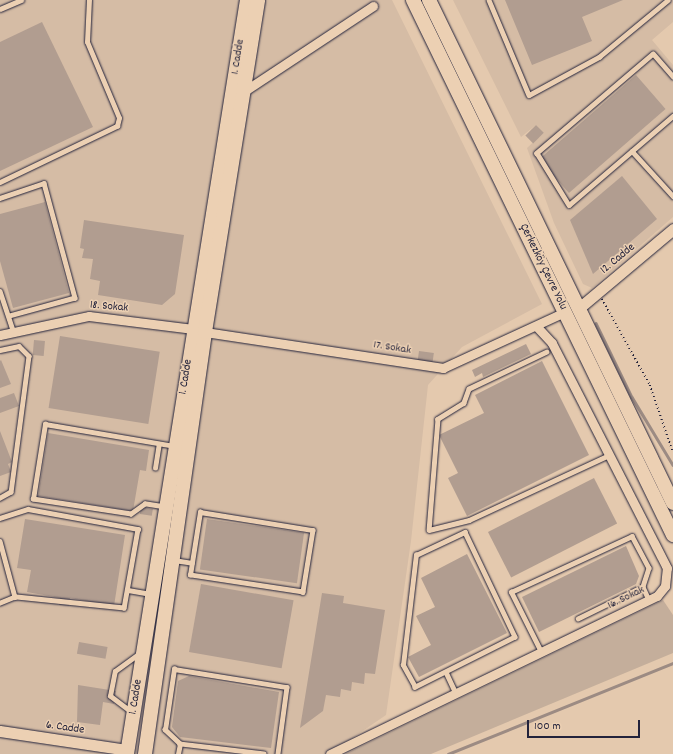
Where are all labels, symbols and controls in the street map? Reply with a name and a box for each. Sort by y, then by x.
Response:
street label: 1. Cadde [228,38,248,76]
street label: Çerkezköy Çevre Yolu [516,222,570,312]
street label: 12. Cadde [598,240,638,278]
street label: 18. Sokak [89,298,129,316]
street label: 17. Sokak [372,338,412,358]
street label: 1. Cadde [176,358,196,396]
street label: 16. Sokak [605,583,647,613]
street label: 1. Cadde [126,678,146,716]
scale bar [529,712,642,738]
street label: 6. Cadde [45,718,85,738]
text: 100 m [534,718,561,735]

